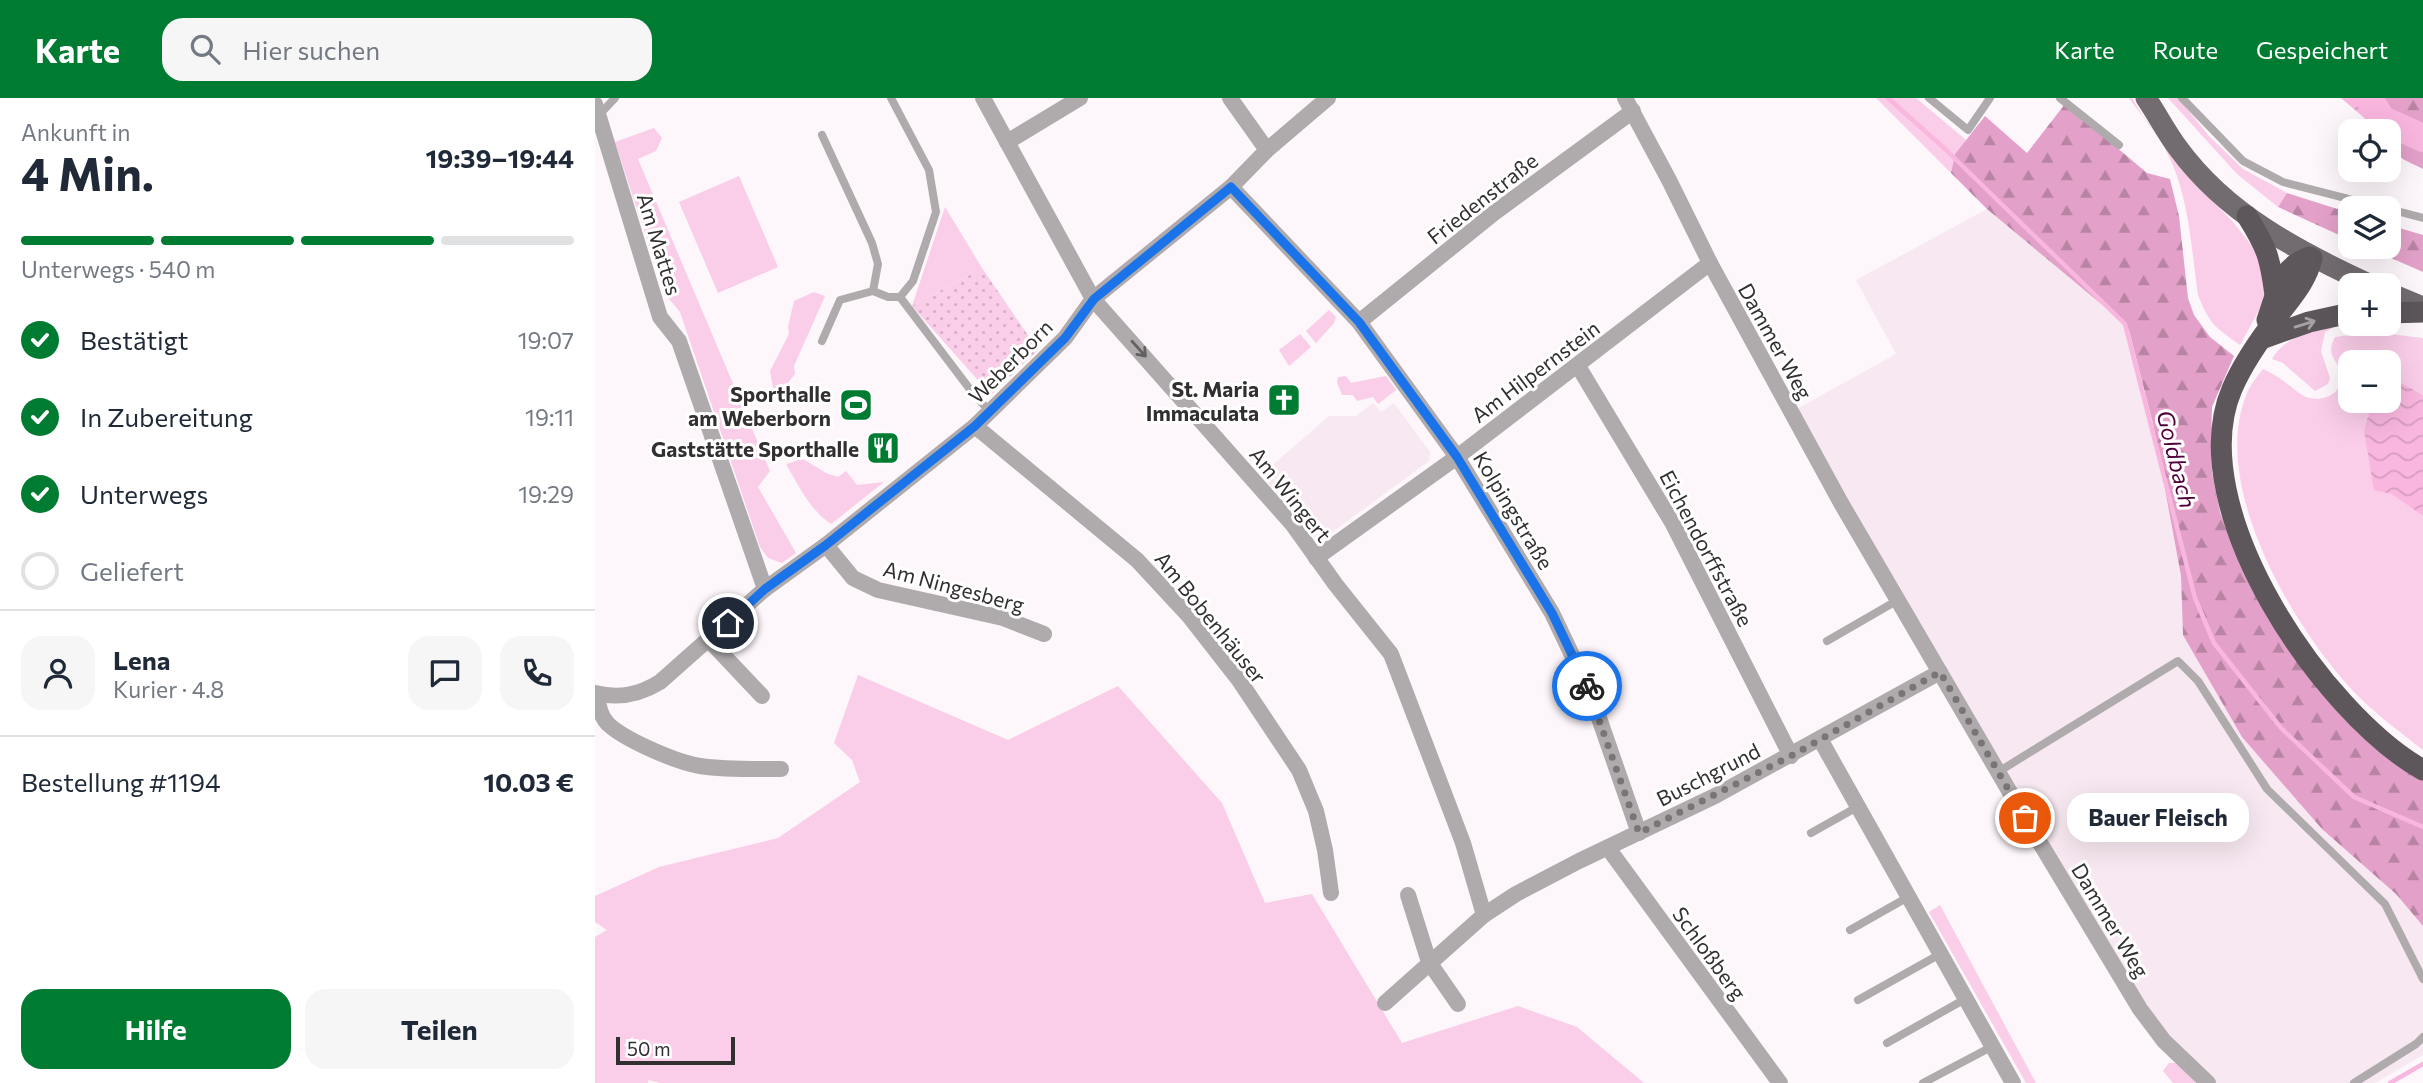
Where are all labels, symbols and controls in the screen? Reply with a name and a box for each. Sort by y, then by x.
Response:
search box [162,18,652,81]
text: Karte [35,29,120,70]
icon: search [186,30,224,68]
text: Hier suchen [242,34,380,65]
text: Karte [2054,35,2115,64]
text: Route [2153,35,2218,64]
text: Gespeichert [2256,35,2388,64]
text: Ankunft in [21,118,131,146]
map controls [2338,119,2401,413]
button: locate [2338,119,2401,182]
text: 19:39–19:44 [426,142,574,173]
text: 4 Min. [21,144,154,200]
street label: Friedenstraße [1422,147,1542,249]
street label: Am Mattes [633,190,687,298]
button: layers [2338,196,2401,259]
text: Unterwegs · 540 m [21,255,215,283]
button: + [2338,273,2401,336]
street label: Dammer Weg [1734,279,1818,403]
street label: Weberborn [963,314,1057,408]
street label: Am Hilpernstein [1466,315,1604,427]
one-way arrow [2294,316,2316,329]
icon: check [21,321,59,359]
text: Bestätigt [80,324,189,355]
text: 19:07 [518,326,574,354]
one-way arrow [1131,340,1147,358]
button: − [2338,350,2401,413]
place label: St. Maria Immaculata [1146,376,1259,425]
place label: Sporthalle am Weberborn [688,381,831,430]
church icon: St. Maria Immaculata [1265,381,1303,419]
sports icon: Sporthalle am Weberborn [837,386,875,424]
icon: check [21,398,59,436]
text: In Zubereitung [80,401,253,432]
text: 19:11 [525,403,574,431]
water label: Goldbach [2151,407,2203,511]
restaurant icon: Gaststätte Sporthalle [864,429,902,467]
place label: Gaststätte Sporthalle [651,436,859,461]
street label: Am Wingert [1245,441,1337,547]
street label: Kolpingstraße [1469,446,1559,574]
street label: Eichendorffstraße [1655,466,1759,630]
icon: check [21,475,59,513]
text: Unterwegs [80,478,208,509]
text: 19:29 [518,480,574,508]
street label: Am Bobenhäuser [1150,546,1272,688]
text: Geliefert [80,555,184,586]
street label: Am Ningesberg [881,555,1027,617]
pin [698,593,758,653]
icon: home [709,604,747,642]
button: person [21,636,95,710]
button: chat [408,636,482,710]
button: phone [500,636,574,710]
text: Lena [113,644,171,675]
courier [1552,651,1622,721]
icon: bike [1568,667,1606,705]
text: Kurier · 4.8 [113,675,224,703]
street label: Buschgrund [1652,737,1764,811]
text: Bestellung #1194 [21,766,221,797]
text: 10.03 € [483,766,574,797]
pin [1995,788,2055,848]
callout: Bauer Fleisch [2067,794,2249,842]
icon: bag [2006,799,2044,837]
text: Bauer Fleisch [2088,803,2228,831]
street label: Dammer Weg [2067,858,2155,982]
street label: Schloßberg [1668,902,1752,1004]
button: Hilfe [21,989,291,1069]
button: Teilen [305,989,574,1069]
scale bar [616,1034,735,1066]
text: 50 m [627,1037,671,1060]

